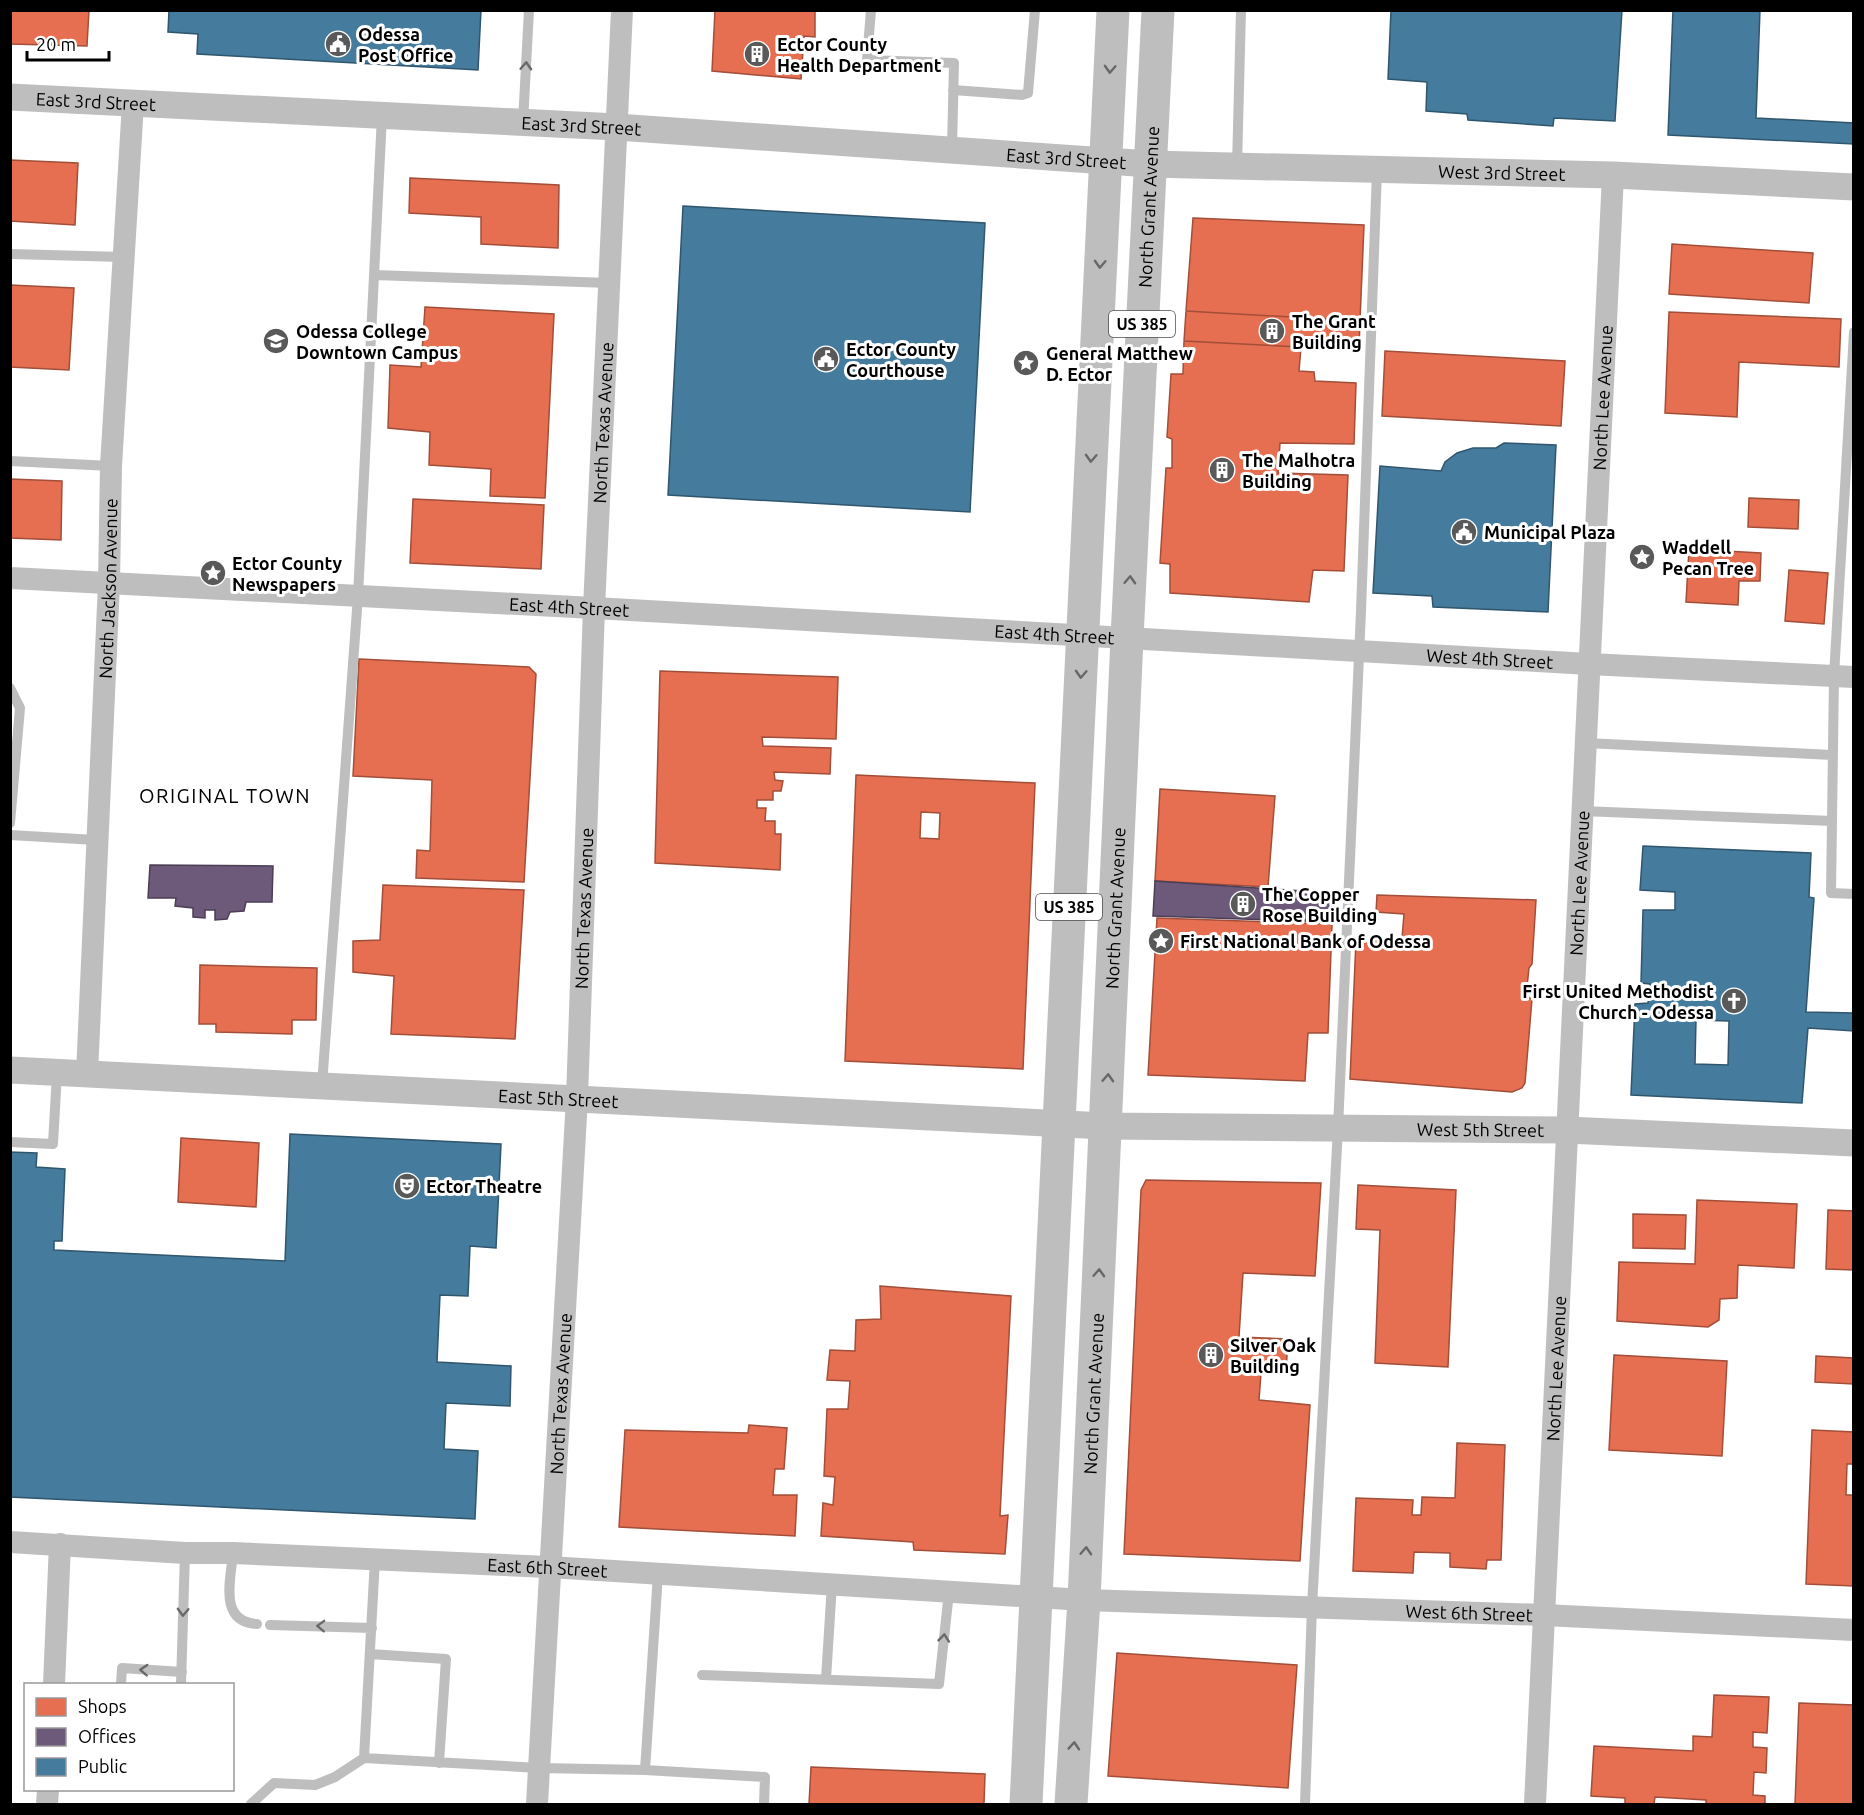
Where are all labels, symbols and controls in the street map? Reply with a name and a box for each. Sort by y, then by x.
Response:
scale bar [27,24,110,62]
place label: Odessa Post Office [358,24,453,65]
public building icon: Odessa Post Office [323,29,353,59]
text: 20 m [36,34,76,54]
place label: Ector County Health Department [777,34,942,75]
building icon: Ector County Health Department [742,39,772,69]
one-way arrow [519,62,532,71]
one-way arrow [1103,64,1116,73]
street label: East 3rd Street [35,88,156,114]
street label: East 3rd Street [521,112,642,139]
street label: North Grant Avenue [1134,126,1162,288]
street label: East 3rd Street [1005,144,1127,172]
street label: West 3rd Street [1438,161,1566,184]
one-way arrow [1093,259,1106,268]
road number: US 385 [1109,311,1175,337]
place label: The Grant Building [1292,311,1376,352]
building icon: The Grant Building [1257,316,1287,346]
place label: Odessa College Downtown Campus [296,321,458,362]
street label: North Lee Avenue [1589,324,1616,471]
school or university icon: Odessa College Downtown Campus [261,326,291,356]
place label: Ector County Courthouse [846,339,956,380]
street label: North Texas Avenue [589,341,616,504]
place label: General Matthew D. Ector [1046,343,1193,384]
public building icon: Ector County Courthouse [811,344,841,374]
place icon: General Matthew D. Ector [1011,348,1041,378]
place label: The Malhotra Building [1242,450,1355,491]
one-way arrow [1084,454,1097,463]
building icon: The Malhotra Building [1207,455,1237,485]
street label: North Jackson Avenue [95,498,120,679]
public building icon: Municipal Plaza [1449,517,1479,547]
place label: Municipal Plaza [1484,522,1615,542]
place label: Waddell Pecan Tree [1662,537,1754,578]
place icon: Waddell Pecan Tree [1627,542,1657,572]
place label: Ector County Newspapers [232,553,342,594]
place icon: Ector County Newspapers [198,558,228,588]
one-way arrow [1123,575,1136,584]
street label: East 4th Street [509,594,630,620]
street label: East 4th Street [994,621,1115,647]
street label: West 4th Street [1426,645,1554,672]
one-way arrow [1074,670,1087,679]
district label: ORIGINAL TOWN [139,784,311,807]
street label: North Lee Avenue [1566,810,1593,956]
street label: North Texas Avenue [571,827,596,989]
street label: North Grant Avenue [1101,827,1129,989]
place label: The Copper Rose Building [1262,884,1377,925]
building icon: The Copper Rose Building [1228,889,1258,919]
road number: US 385 [1036,894,1102,920]
place icon: First National Bank of Odessa [1146,926,1176,956]
place label: First National Bank of Odessa [1180,931,1431,951]
place label: First United Methodist Church - Odessa [1522,981,1714,1022]
church icon: First United Methodist Church - Odessa [1719,986,1749,1016]
one-way arrow [1101,1073,1114,1082]
street label: East 5th Street [498,1085,619,1111]
street label: West 5th Street [1417,1119,1544,1140]
theatre icon: Ector Theatre [392,1171,422,1201]
place label: Ector Theatre [426,1176,542,1196]
one-way arrow [1092,1268,1105,1277]
street label: North Lee Avenue [1542,1295,1569,1442]
street label: North Texas Avenue [546,1312,575,1475]
street label: North Grant Avenue [1080,1312,1107,1475]
place label: Silver Oak Building [1230,1335,1316,1376]
building icon: Silver Oak Building [1196,1340,1226,1370]
one-way arrow [1080,1547,1092,1556]
street label: East 6th Street [487,1554,608,1581]
street label: West 6th Street [1405,1600,1533,1625]
one-way arrow [177,1607,190,1616]
one-way arrow [316,1620,325,1633]
one-way arrow [937,1633,950,1642]
one-way arrow [139,1663,148,1676]
legend [24,1683,234,1791]
text: Shops [78,1696,127,1716]
text: Offices [78,1726,136,1746]
one-way arrow [1068,1742,1081,1751]
text: Public [78,1756,127,1776]

